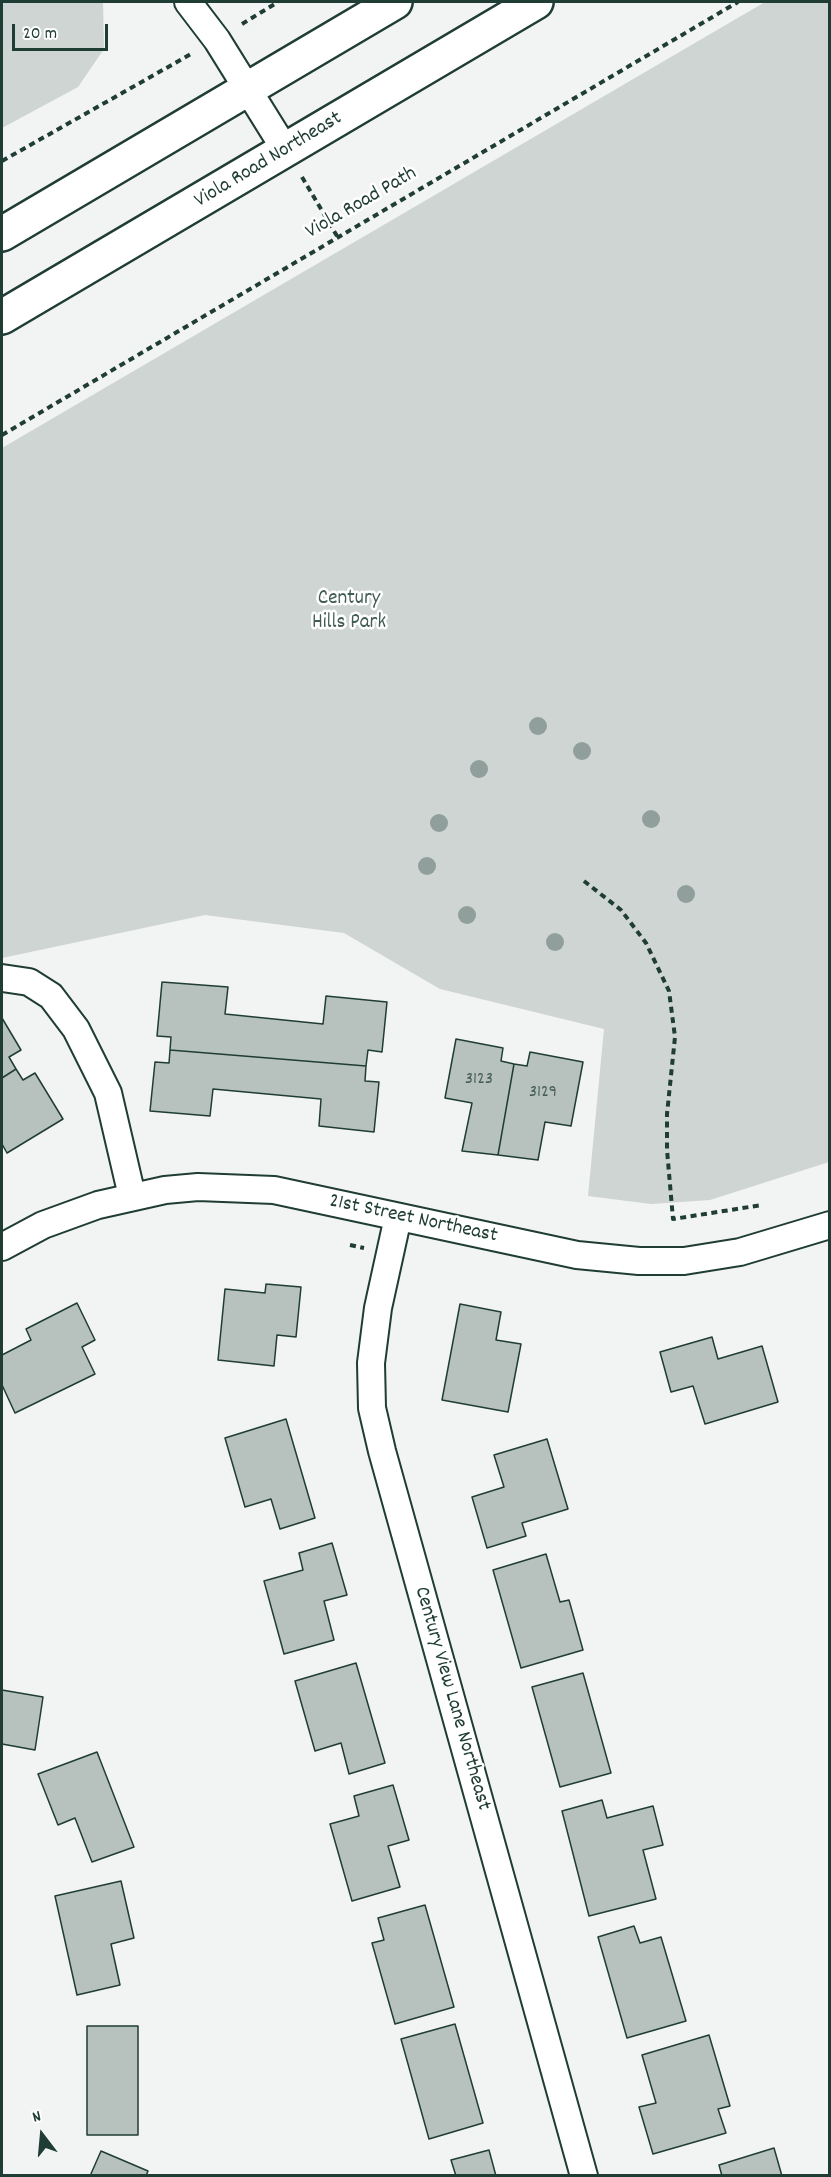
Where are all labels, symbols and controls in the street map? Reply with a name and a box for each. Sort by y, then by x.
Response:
scale bar [15,12,111,50]
text: 20 m [23,22,57,47]
street label: Viola Road Northeast [191,107,347,215]
street label: Viola Road Path [302,162,422,246]
park label: Century Hills Park [312,587,386,637]
house number: 3123 [465,1070,493,1092]
house number: 3129 [529,1083,557,1105]
street label: 21st Street Northeast [326,1190,500,1250]
street label: Century View Lane Northeast [407,1584,495,1814]
north arrow [12,2105,72,2165]
text: N [30,2105,44,2129]

